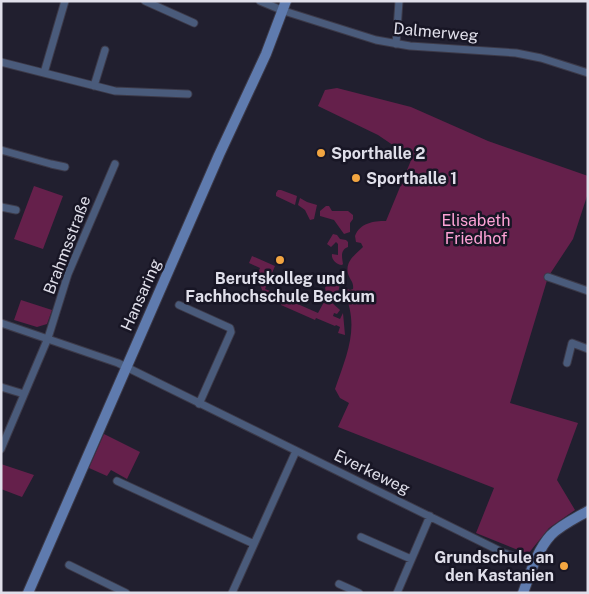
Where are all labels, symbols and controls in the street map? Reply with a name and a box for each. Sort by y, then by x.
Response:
street label: Dalmerweg [393,19,479,45]
place label: Sporthalle 2 [331,144,425,163]
marker: Sporthalle 2 [315,147,327,159]
place label: Sporthalle 1 [366,169,457,188]
marker: Sporthalle 1 [350,172,362,184]
street label: Brahmsstraße [39,193,95,297]
park label: Elisabeth Friedhof [441,211,511,248]
marker: Berufskolleg und Fachhochschule Beckum [274,254,286,266]
street label: Hansaring [117,256,165,334]
place label: Berufskolleg und Fachhochschule Beckum [185,269,375,306]
street label: Everkeweg [331,446,413,498]
place label: Grundschule an den Kastanien [434,548,554,585]
marker: Grundschule an den Kastanien [558,560,570,572]

